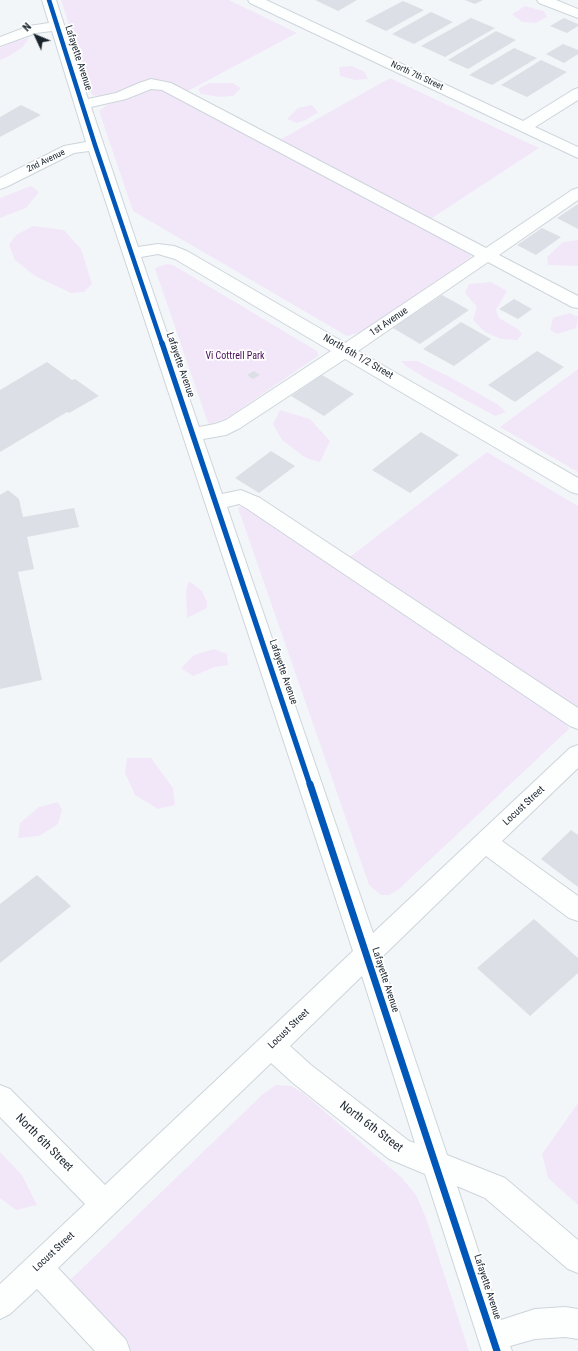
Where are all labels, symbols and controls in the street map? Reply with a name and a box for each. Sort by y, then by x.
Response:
north arrow [16,16,56,56]
text: N [20,20,34,34]
street label: Lafayette Avenue [62,24,94,92]
street label: North 7th Street [389,59,445,93]
street label: 2nd Avenue [25,147,67,175]
street label: 1st Avenue [368,305,410,339]
street label: Lafayette Avenue [163,331,197,399]
street label: North 6th 1/2 Street [321,332,395,382]
park label: Vi Cottrell Park [205,350,265,362]
street label: Lafayette Avenue [266,638,300,706]
street label: Locust Street [501,784,547,828]
street label: Lafayette Avenue [369,946,401,1014]
street label: Locust Street [266,1006,312,1052]
street label: North 6th Street [336,1098,406,1156]
street label: North 6th Street [12,1111,76,1175]
street label: Locust Street [31,1230,77,1274]
street label: Lafayette Avenue [471,1253,503,1321]

